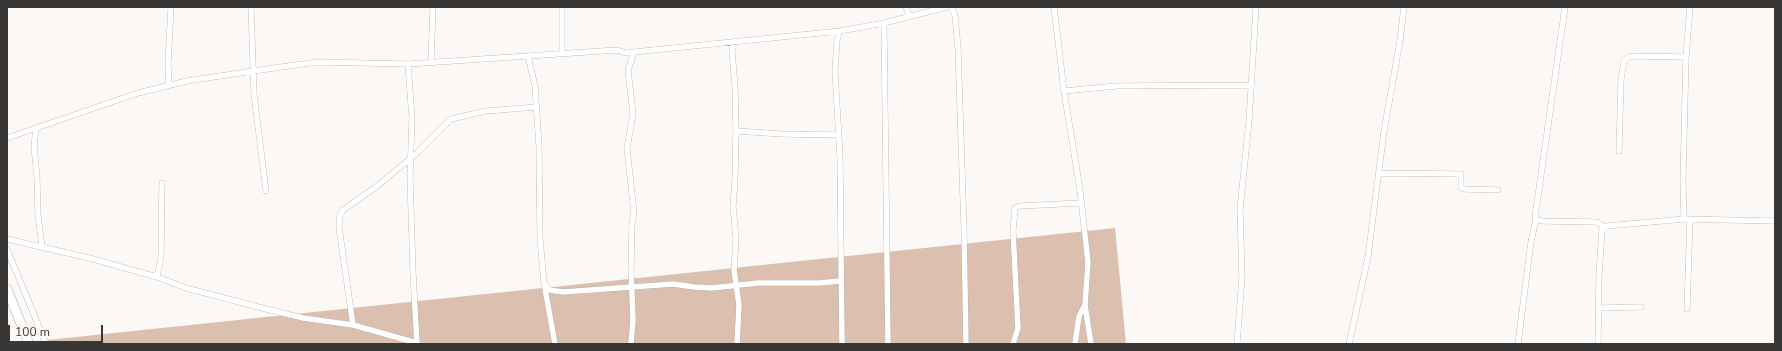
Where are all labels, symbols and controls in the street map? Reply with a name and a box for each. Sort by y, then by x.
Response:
scale bar [10,317,105,343]
text: 100 m [15,324,50,340]

